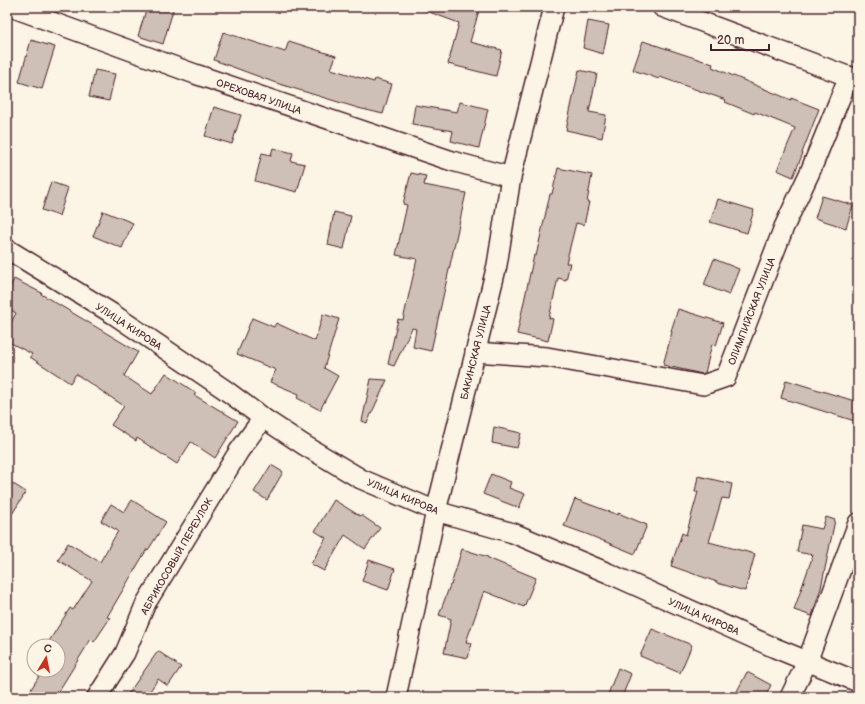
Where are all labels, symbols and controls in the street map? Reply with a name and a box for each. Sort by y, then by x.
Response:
scale bar [711,26,769,52]
text: 20 m [717,33,744,48]
street label: ОРЕХОВАЯ УЛИЦА [215,77,304,117]
street label: ОЛИМПИЙСКАЯ УЛИЦА [726,255,778,367]
street label: УЛИЦА КИРОВА [93,301,165,353]
street label: БАКИНСКАЯ УЛИЦА [458,303,494,401]
street label: УЛИЦА КИРОВА [365,476,441,518]
street label: АБРИКОСОВЫЙ ПЕРЕУЛОК [138,495,216,618]
street label: УЛИЦА КИРОВА [666,596,742,638]
north arrow [26,638,66,678]
text: С [43,642,53,656]

